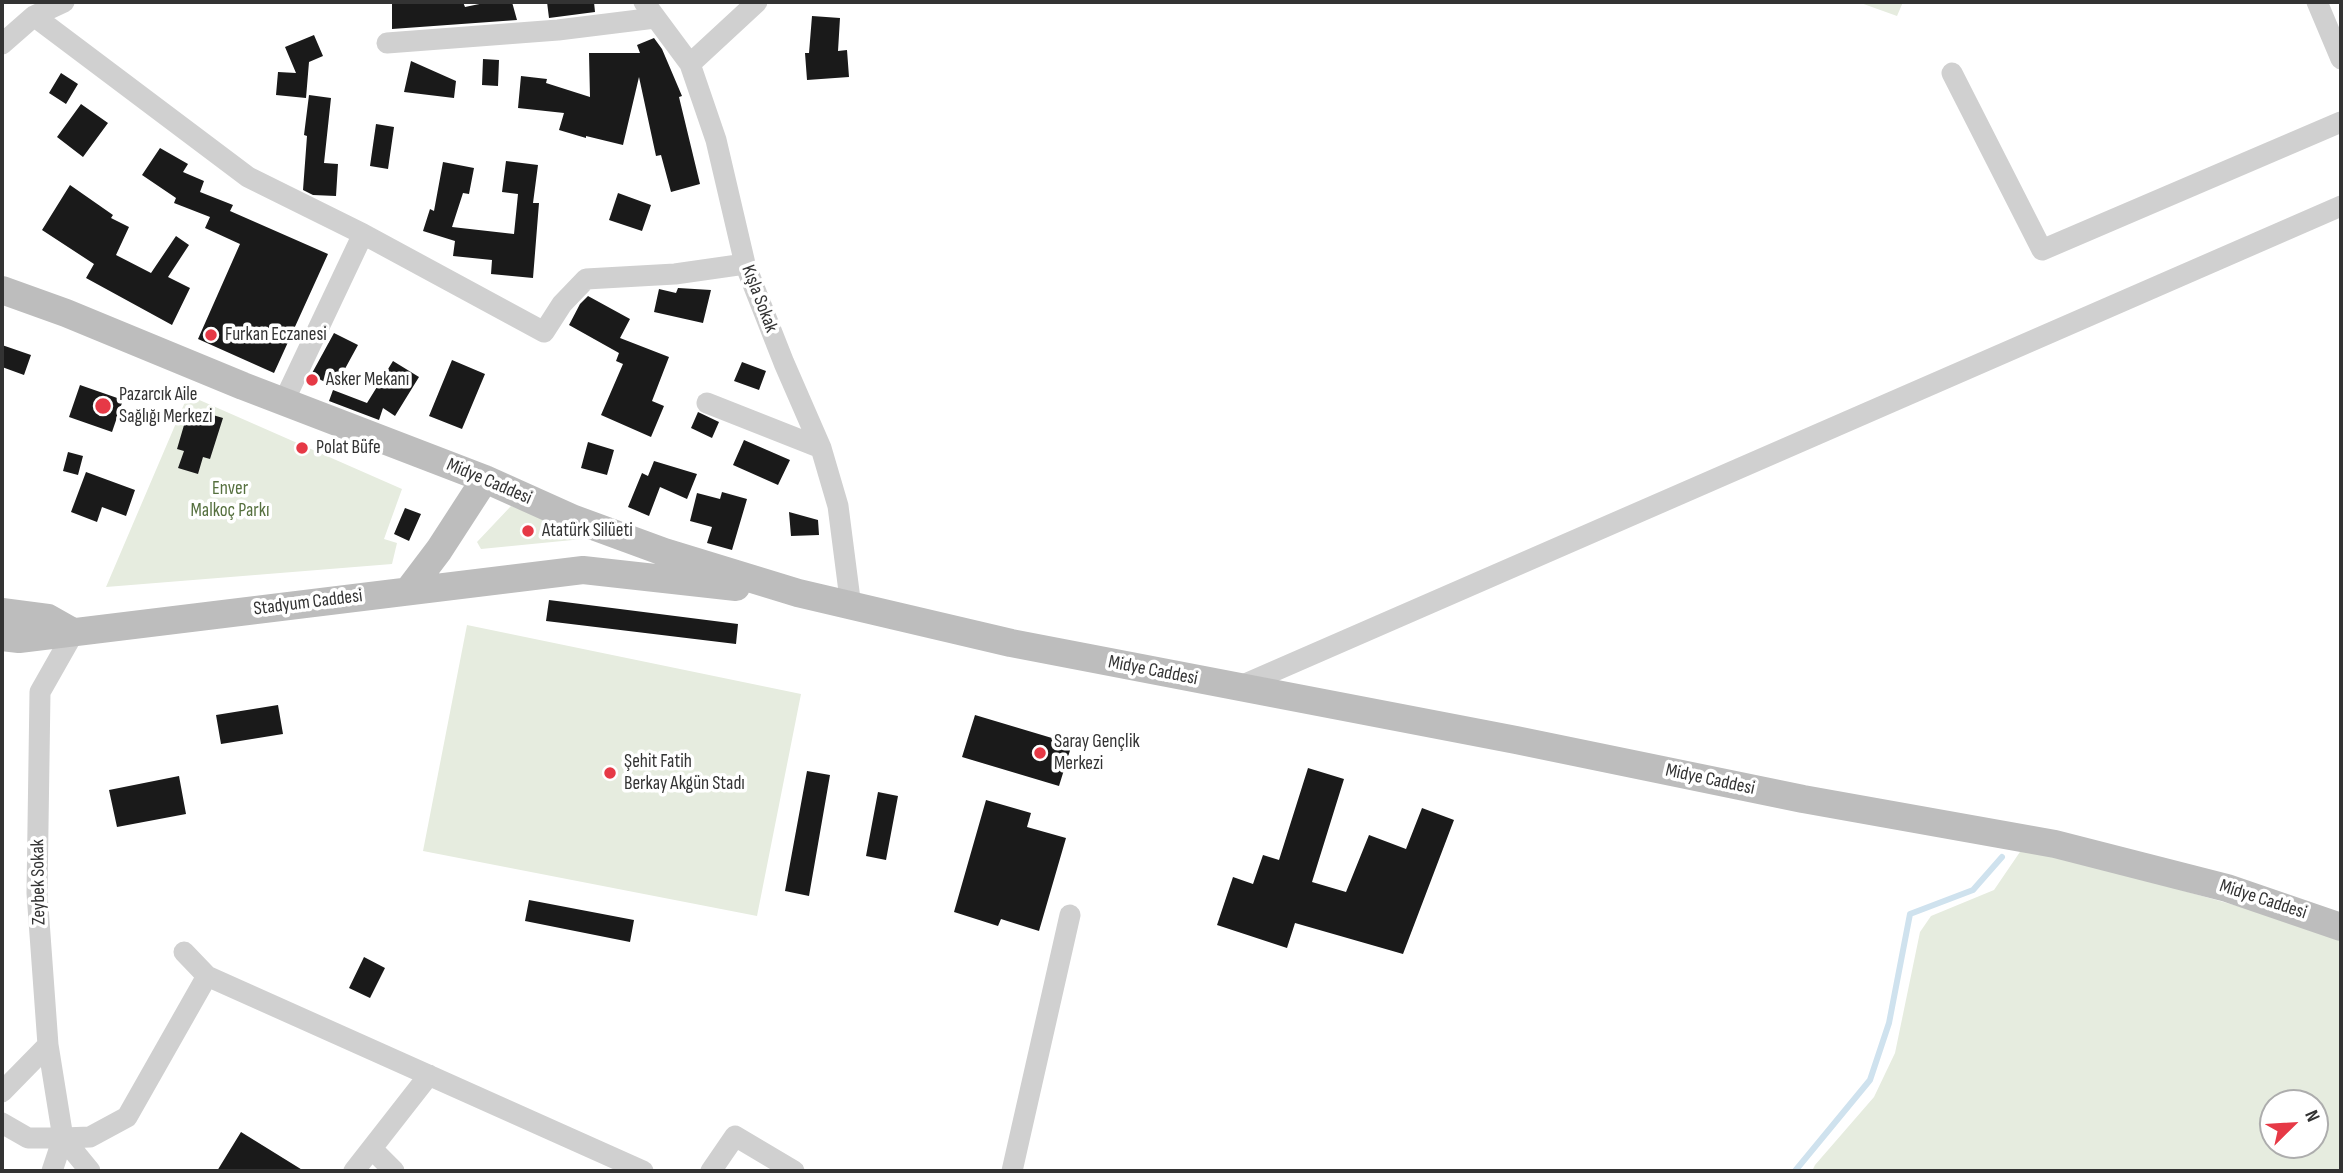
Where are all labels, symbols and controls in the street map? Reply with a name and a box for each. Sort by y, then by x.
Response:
street label: Kışla Sokak [736,262,782,336]
place label: Furkan Eczanesi [225,324,327,346]
marker: Furkan Eczanesi [203,327,219,343]
place label: Asker Mekanı [326,369,409,391]
marker: Asker Mekanı [304,372,320,388]
place label: Pazarcık Aile Sağlığı Merkezi [119,384,213,428]
marker: Pazarcık Aile Sağlığı Merkezi [93,396,113,416]
place label: Polat Büfe [316,437,381,459]
marker: Polat Büfe [294,440,310,456]
street label: Midye Caddesi [443,454,535,510]
park label: Enver Malkoç Parkı [191,478,269,522]
place label: Atatürk Silüeti [542,520,633,542]
marker: Atatürk Silüeti [520,523,536,539]
street label: Stadyum Caddesi [252,585,364,621]
street label: Midye Caddesi [1106,651,1200,691]
place label: Saray Gençlik Merkezi [1054,731,1140,775]
marker: Saray Gençlik Merkezi [1032,745,1048,761]
place label: Şehit Fatih Berkay Akgün Stadı [624,751,745,795]
street label: Midye Caddesi [1663,759,1757,801]
marker: Şehit Fatih Berkay Akgün Stadı [602,765,618,781]
street label: Zeybek Sokak [27,839,51,925]
street label: Midye Caddesi [2216,875,2310,925]
north arrow [2259,1089,2329,1159]
text: N [2299,1107,2324,1125]

